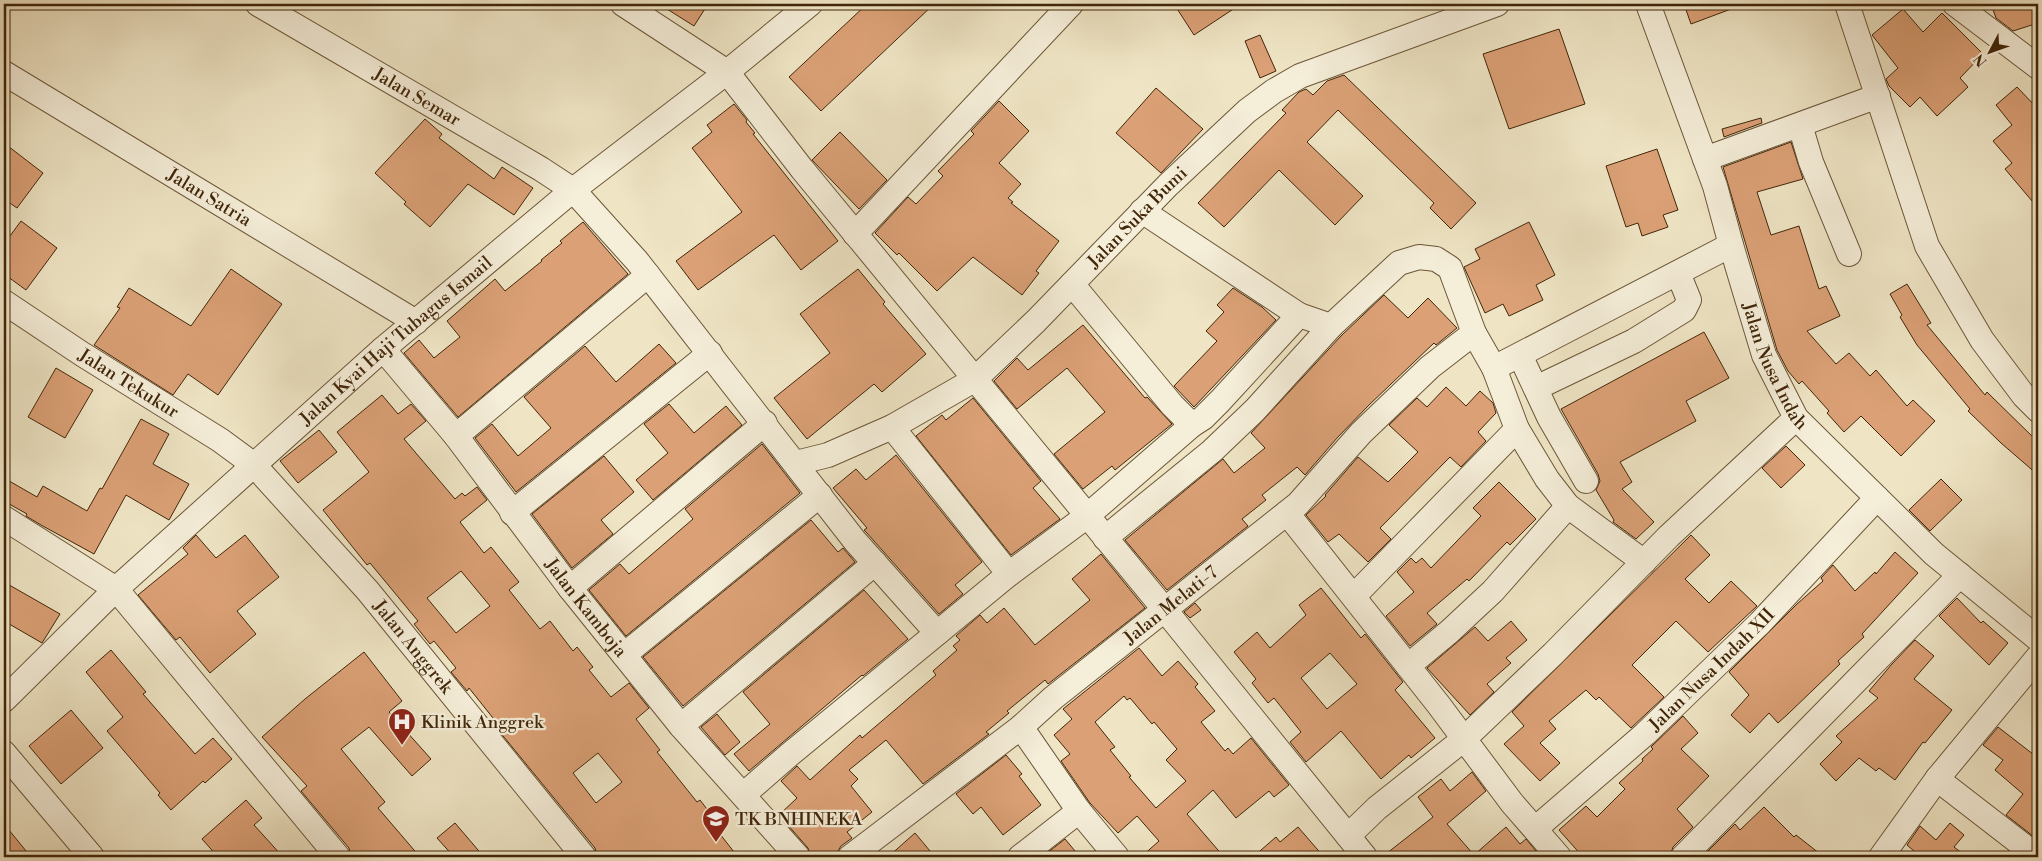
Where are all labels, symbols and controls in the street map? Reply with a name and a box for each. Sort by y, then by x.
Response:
north arrow [1964,28,2014,78]
text: N [1971,50,1991,70]
street label: Jalan Semar [368,62,465,132]
street label: Jalan Suka Bumi [1082,162,1193,274]
street label: Jalan Satria [162,163,256,232]
street label: Jalan Kyai Haji Tubagus Ismail [294,251,498,431]
street label: Jalan Nusa Indah [1737,299,1813,435]
street label: Jalan Tekukur [73,343,183,424]
street label: Jalan Kamboja [539,553,633,663]
street label: Jalan Melati-7 [1118,561,1223,650]
street label: Jalan Anggrek [367,595,459,700]
street label: Jalan Nusa Indah XII [1643,603,1780,737]
hospital icon: Klinik Anggrek [387,707,417,746]
place label: Klinik Anggrek [421,711,545,734]
school or university icon: TK BNHINEKA [701,804,731,843]
place label: TK BNHINEKA [735,808,863,831]

